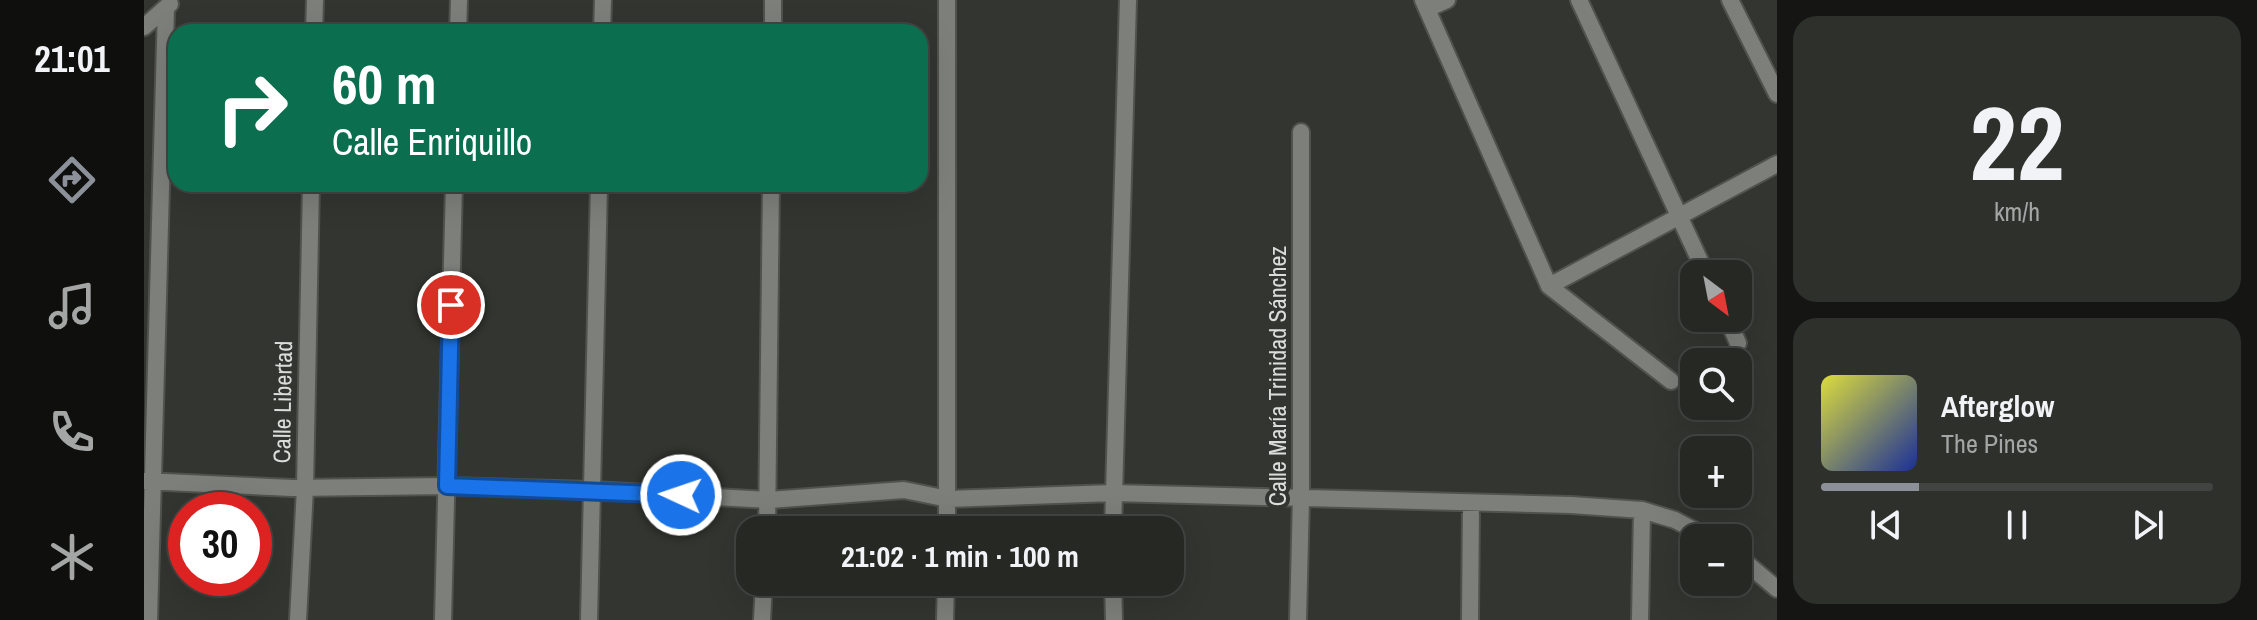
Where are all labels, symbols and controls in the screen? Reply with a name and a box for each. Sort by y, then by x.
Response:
text: 21:01 [34,35,110,83]
text: 60 m [332,46,437,121]
icon: right [200,56,304,160]
text: 22 [1970,72,2064,212]
text: Calle Enriquillo [332,118,532,166]
icon: directions [44,152,100,208]
text: km/h [1994,194,2040,229]
street label: Calle María Trinidad Sánchez [1261,246,1293,506]
north arrow [1680,260,1752,332]
map controls [1680,260,1752,596]
pin [417,271,485,339]
icon: music [44,278,100,334]
icon: arrive [429,283,473,327]
street label: Calle Libertad [265,340,299,464]
button: search [1680,348,1752,420]
text: Afterglow [1941,386,2054,426]
icon: phone [44,404,100,460]
text: The Pines [1941,426,2038,461]
button: + [1680,436,1752,508]
position arrow [639,453,723,537]
speed limit sign: 30 [168,492,272,596]
icon: previous [1864,503,1908,547]
icon: pause [1995,503,2039,547]
icon: next [2126,503,2170,547]
button: − [1680,524,1752,596]
icon: climate [44,529,100,585]
text: 21:02 · 1 min · 100 m [841,536,1079,576]

